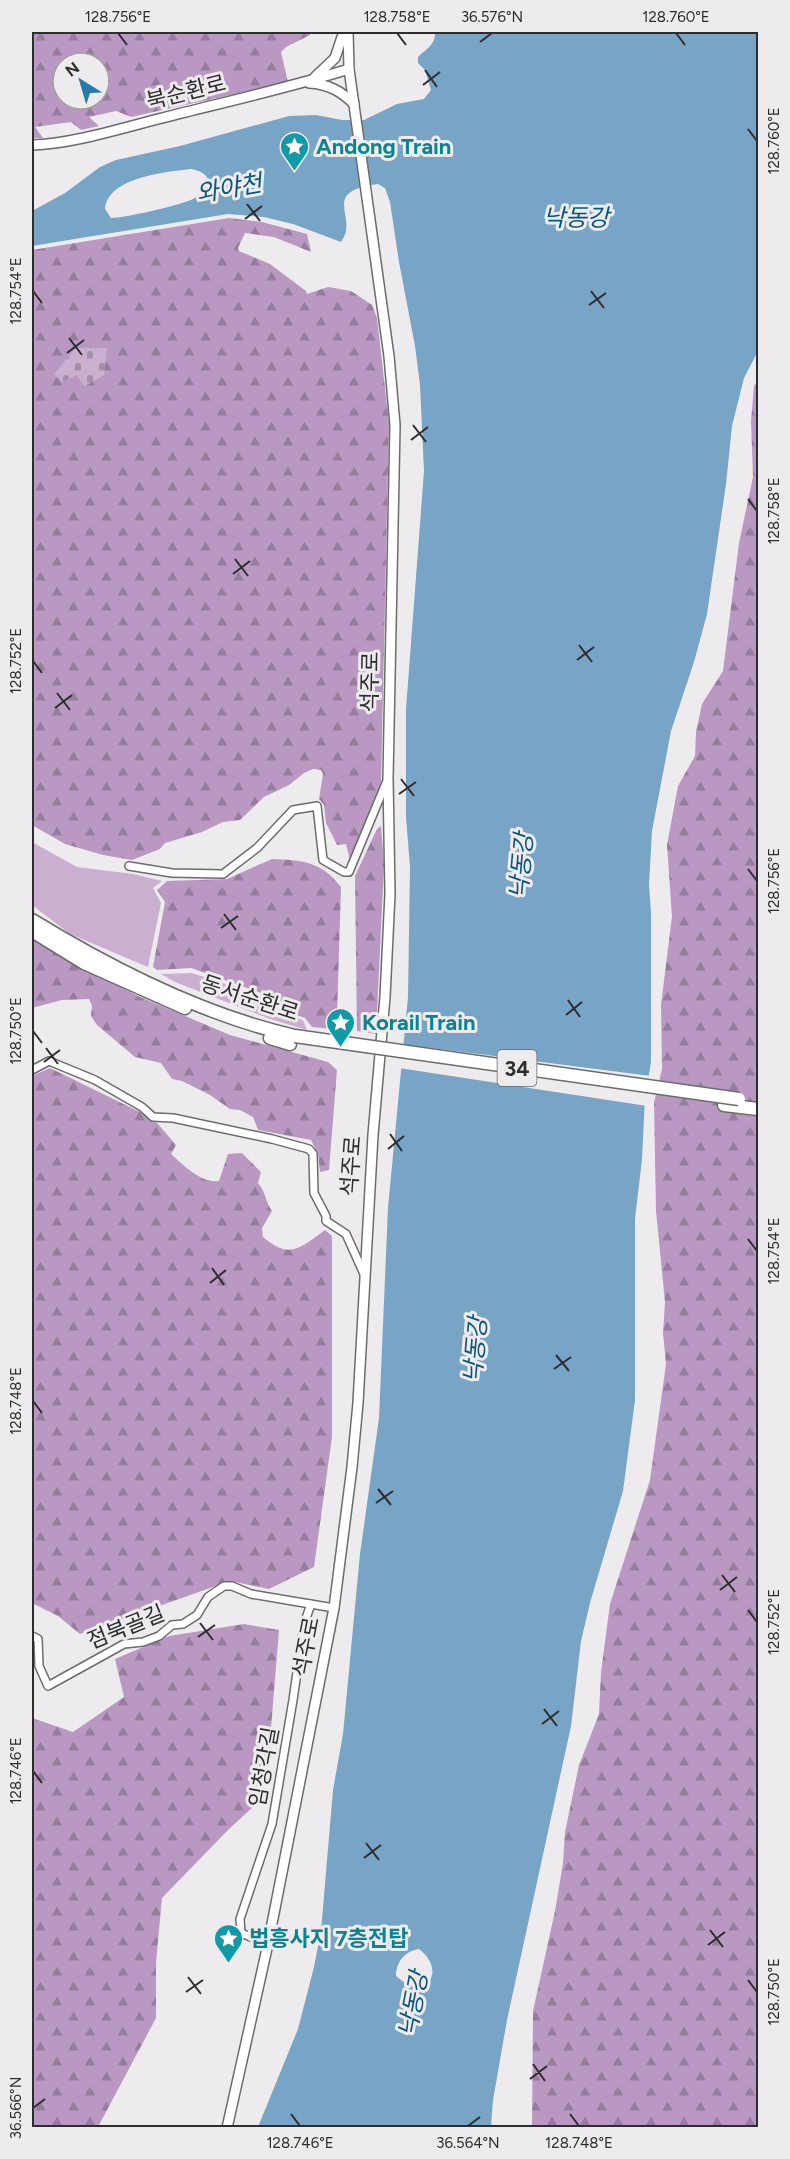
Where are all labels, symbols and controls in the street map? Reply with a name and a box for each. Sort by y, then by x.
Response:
text: 128.756°E [85,8,151,26]
text: 128.758°E [363,8,431,26]
text: 36.576°N [461,8,523,26]
text: 128.760°E [642,8,710,26]
north arrow [51,51,111,111]
text: N [62,58,83,81]
street label: 북순환로 [143,69,229,115]
text: 128.760°E [765,107,783,175]
place icon: Andong Train [279,130,311,172]
place label: Andong Train [316,133,451,160]
water label: 와야천 [194,167,267,208]
water label: 낙동강 [543,203,612,232]
text: 128.754°E [7,257,25,325]
text: 128.758°E [765,477,783,545]
text: 128.752°E [7,628,25,694]
street label: 석주로 [356,651,384,713]
water label: 낙동강 [504,829,539,900]
text: 128.756°E [765,848,783,914]
street label: 동서순환로 [198,970,302,1026]
text: 128.750°E [7,997,25,1065]
place icon: Korail Train [325,1006,357,1048]
place label: Korail Train [362,1009,476,1036]
road number: 34 [498,1050,536,1086]
street label: 석주로 [335,1135,367,1197]
text: 128.754°E [765,1217,783,1285]
water label: 낙동강 [458,1313,493,1384]
text: 128.748°E [7,1367,25,1435]
text: 128.752°E [765,1589,783,1655]
street label: 점북골길 [83,1599,169,1655]
street label: 석주로 [287,1615,325,1679]
street label: 임청각길 [244,1725,284,1809]
text: 128.746°E [7,1737,25,1805]
place icon: 법흥사지 7층전탑 [212,1922,244,1964]
place label: 법흥사지 7층전탑 [249,1925,408,1952]
text: 128.750°E [765,1958,783,2026]
water label: 낙동강 [392,1966,434,2039]
text: 36.566°N [7,2077,25,2139]
text: 128.746°E [266,2134,334,2152]
text: 36.564°N [436,2134,500,2152]
text: 128.748°E [545,2134,613,2152]

